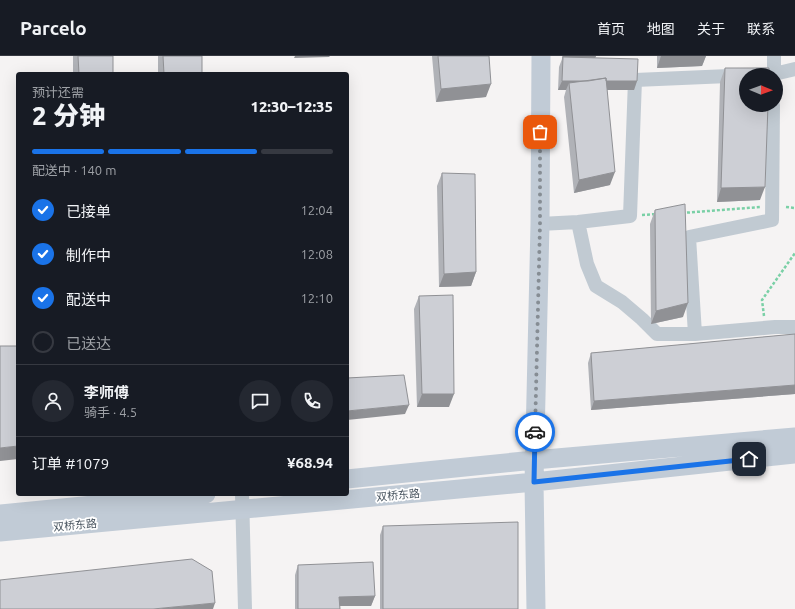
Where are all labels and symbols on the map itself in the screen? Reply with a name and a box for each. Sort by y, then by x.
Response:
north arrow [739,68,783,112]
pin [523,115,557,149]
courier [515,412,555,452]
pin [732,442,766,476]
street label: 双桥东路 [376,487,420,503]
street label: 双桥东路 [53,517,97,533]

